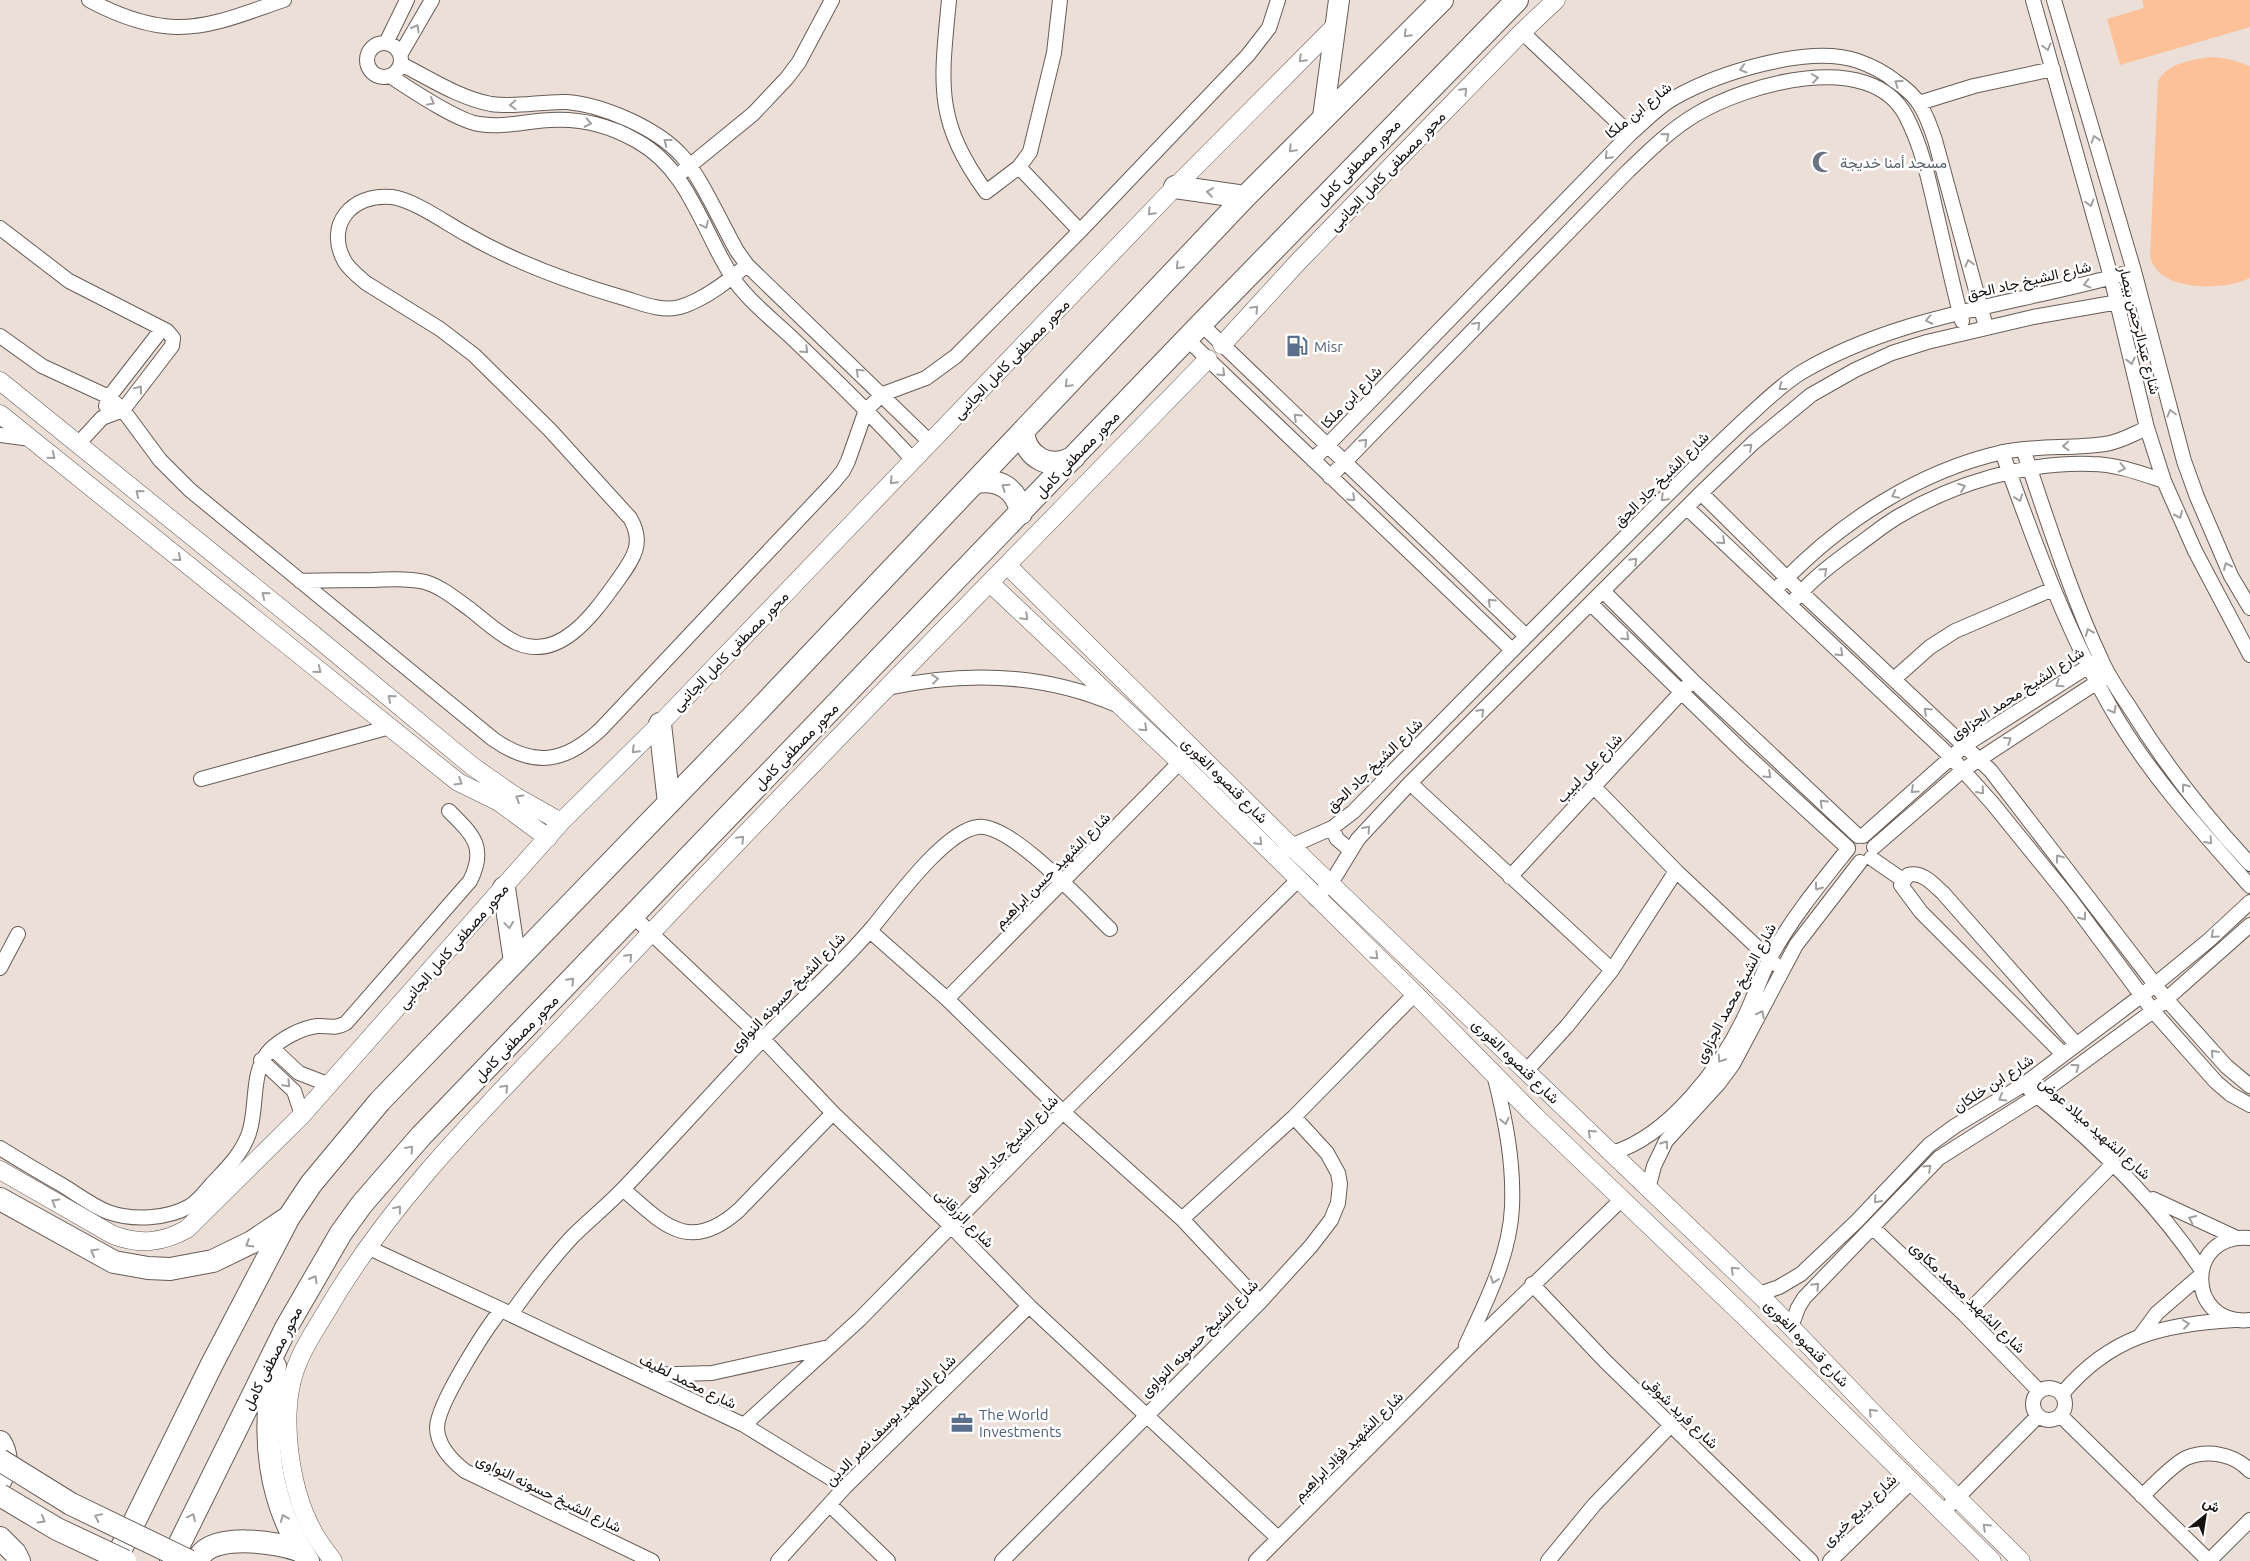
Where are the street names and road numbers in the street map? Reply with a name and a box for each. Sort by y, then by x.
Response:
street label: شارع ابن ملكا [1602,78,1676,144]
street label: محور مصطفى كامل الجانبى [1325,108,1450,236]
street label: محور مصطفى كامل [1312,115,1405,210]
street label: شارع الشيخ جاد الحق [1965,257,2094,305]
street label: شارع عبدالرحمن بيصار [2113,263,2164,397]
street label: محور مصطفى كامل الجانبى [949,296,1074,424]
street label: شارع ابن ملكا [1317,362,1387,434]
street label: محور مصطفى كامل [1031,407,1124,502]
street label: شارع الشيخ جاد الحق [1610,428,1714,532]
street label: محور مصطفى كامل الجانبى [668,588,793,716]
street label: شارع الشيخ محمد الجزاوى [1947,643,2089,745]
street label: محور مصطفى كامل [750,699,843,794]
street label: شارع الشيخ جاد الحق [1322,715,1428,817]
street label: شارع على لبيب [1553,730,1628,808]
street label: شارع قنصوه الغورى [1176,734,1272,829]
street label: شارع الشهيد حسن ابراهيم [991,808,1116,934]
street label: محور مصطفى كامل الجانبى [394,880,513,1013]
street label: شارع الشيخ محمد الجزاوى [1691,920,1782,1067]
street label: شارع الشيخ حسونه النواوى [726,929,851,1057]
street label: محور مصطفى كامل [470,991,563,1086]
street label: شارع قنصوه الغورى [1467,1015,1563,1109]
street label: شارع ابن خلكان [1950,1051,2038,1118]
street label: شارع الشهيد ميلاد عوض [2034,1073,2155,1185]
street label: شارع الشيخ جاد الحق [961,1091,1064,1197]
street label: شارع الزرقانى [930,1185,998,1253]
street label: شارع الشهيد محمد مكاوى [1905,1238,2029,1359]
street label: شارع الشيخ حسونه النواوى [1137,1276,1264,1402]
street label: شارع قنصوه الغورى [1759,1296,1853,1392]
street label: محور مصطفى كامل [239,1303,307,1413]
street label: شارع محمد لطيف [635,1350,739,1415]
street label: شارع الشهيد يوسف نصر الدين [821,1351,961,1491]
street label: شارع فريد شوقى [1638,1372,1722,1454]
street label: شارع الشهيد فؤاد ابراهيم [1290,1388,1408,1506]
street label: شارع الشيخ حسونه النواوى [472,1450,624,1538]
street label: شارع بديع خيرى [1818,1470,1902,1552]

